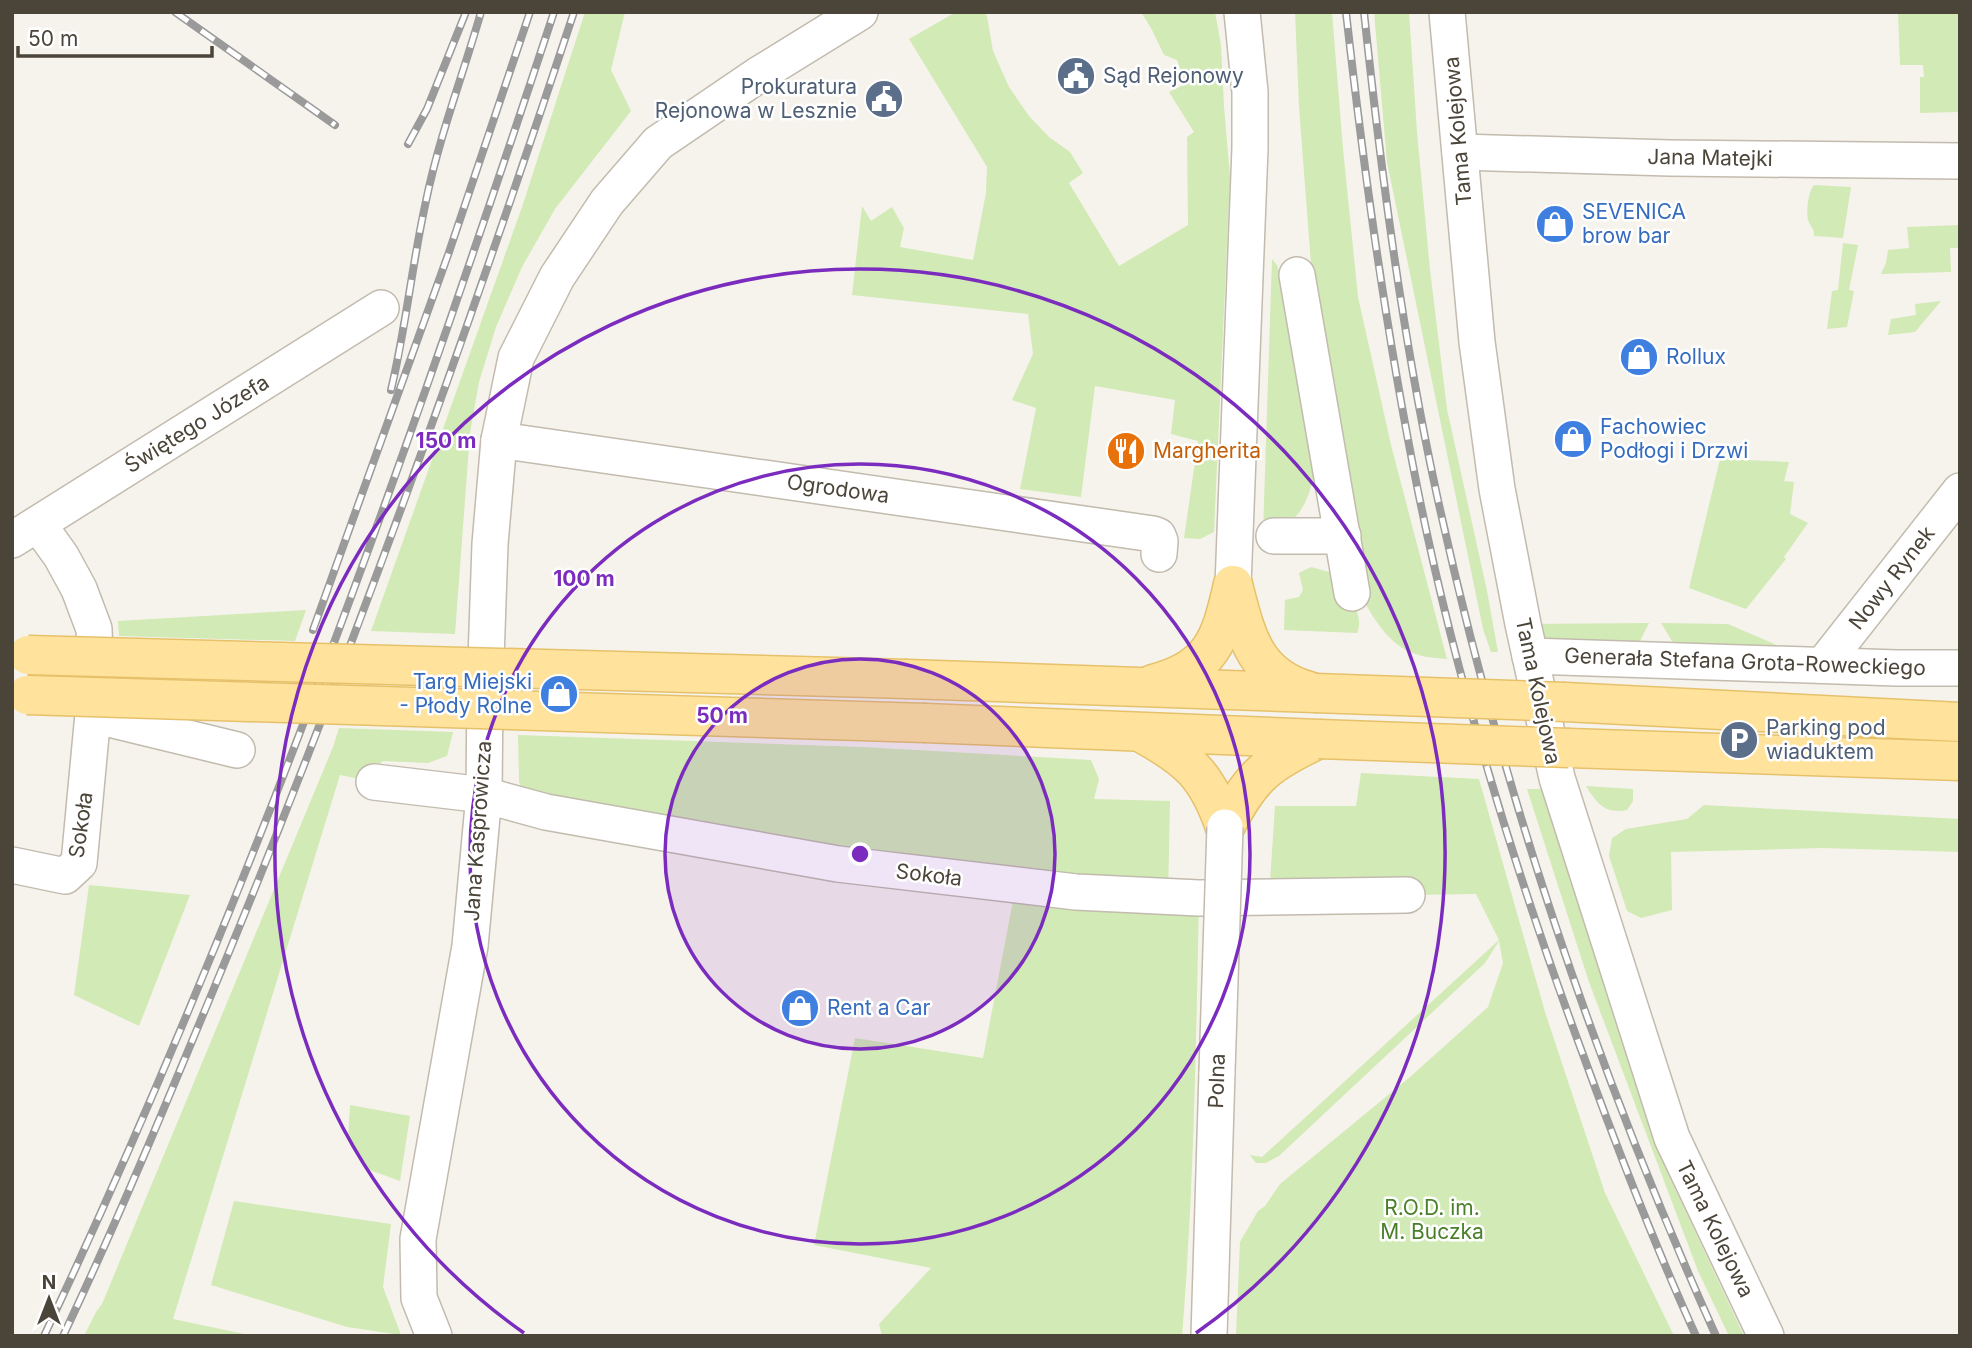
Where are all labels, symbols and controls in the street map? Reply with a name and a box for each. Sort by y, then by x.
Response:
scale bar [18,14,212,58]
text: 50 m [28,26,78,51]
public building icon: Sąd Rejonowy [1055,55,1097,97]
street label: Tama Kolejowa [1439,56,1476,207]
place label: Sąd Rejonowy [1103,63,1244,88]
place label: Prokuratura Rejonowa w Lesznie [655,74,857,123]
public building icon: Prokuratura Rejonowa w Lesznie [863,78,905,120]
street label: Jana Matejki [1647,144,1773,171]
place label: SEVENICA brow bar [1582,199,1686,248]
shop icon: SEVENICA brow bar [1534,203,1576,245]
shop icon: Rollux [1618,336,1660,378]
place label: Rollux [1666,344,1726,369]
street label: Świętego Józefa [119,368,273,478]
place label: Fachowiec Podłogi i Drzwi [1600,414,1748,463]
shop icon: Fachowiec Podłogi i Drzwi [1552,418,1594,460]
text: 150 m [416,428,476,453]
restaurant icon: Margherita [1105,430,1147,472]
place label: Margherita [1153,438,1261,463]
street label: Ogrodowa [785,469,891,508]
street label: Nowy Rynek [1843,521,1940,634]
text: 100 m [553,566,615,591]
street label: Tama Kolejowa [1511,615,1566,767]
street label: Generała Stefana Grota-Roweckiego [1564,643,1926,680]
place label: Targ Miejski - Płody Rolne [399,669,532,718]
shop icon: Targ Miejski - Płody Rolne [538,673,580,715]
text: 50 m [696,703,748,728]
place label: Parking pod wiaduktem [1766,715,1886,764]
parking icon: Parking pod wiaduktem [1718,719,1760,761]
street label: Jana Kasprowicza [459,740,496,922]
street label: Sokoła [63,790,98,860]
centre of rings [848,842,872,866]
street label: Sokoła [894,858,964,891]
shop icon: Rent a Car [779,987,821,1029]
place label: Rent a Car [827,995,930,1020]
street label: Polna [1203,1053,1230,1109]
street label: Tama Kolejowa [1671,1156,1759,1301]
park label: R.O.D. im. M. Buczka [1380,1195,1484,1244]
north arrow [14,1264,84,1334]
text: N [42,1271,56,1294]

